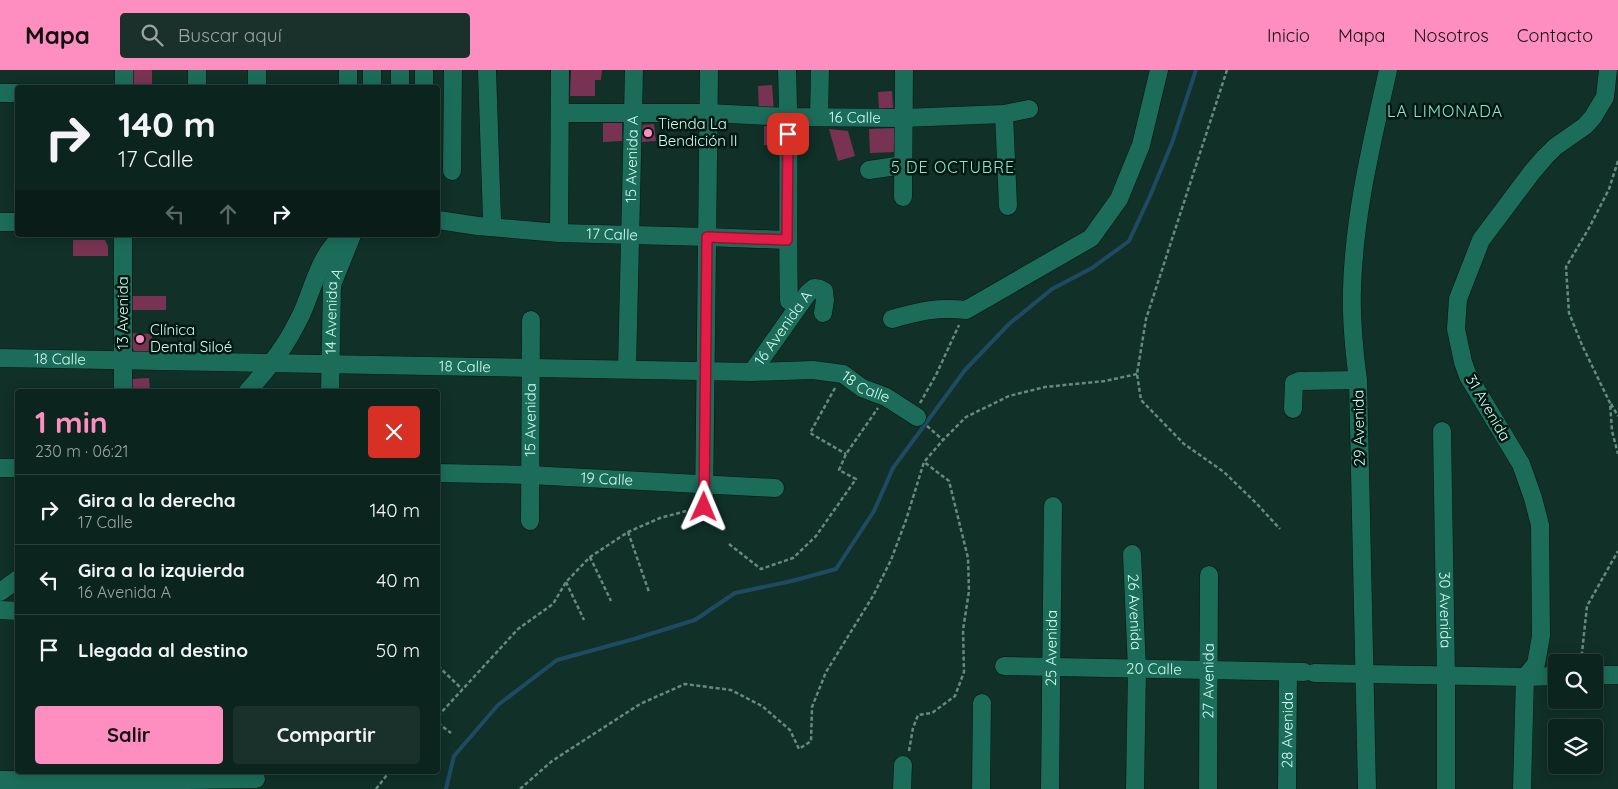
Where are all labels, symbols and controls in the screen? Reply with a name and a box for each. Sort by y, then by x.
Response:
search box [120,13,470,58]
text: Mapa [25,20,90,50]
icon: search [138,21,166,49]
text: Buscar aquí [178,23,282,47]
text: Inicio [1267,24,1310,47]
text: Mapa [1338,24,1386,47]
text: Nosotros [1414,24,1489,47]
text: Contacto [1517,24,1593,47]
district label: LA LIMONADA [1387,101,1503,121]
text: 140 m [118,102,216,146]
icon: right [35,105,100,170]
street label: 16 Calle [829,107,881,127]
pin [767,113,809,155]
place label: Tienda La Bendición II [658,114,738,150]
street label: 15 Avenida A [621,115,642,203]
icon: arrive [774,120,802,148]
marker: Tienda La Bendición II [642,127,654,139]
text: 17 Calle [118,145,193,173]
district label: 5 DE OCTUBRE [891,157,1015,177]
icon: left [161,200,189,228]
icon: ahead [214,200,242,228]
icon: right [267,200,295,228]
street label: 17 Calle [586,224,638,244]
street label: 14 Avenida A [321,265,347,355]
street label: 13 Avenida [113,276,132,350]
street label: 16 Avenida A [750,286,816,369]
place label: Clínica Dental Siloé [150,320,232,356]
marker: Clínica Dental Siloé [134,333,146,345]
street label: 18 Calle [34,349,86,369]
street label: 18 Calle [439,356,491,376]
street label: 18 Calle [838,366,893,407]
street label: 31 Avenida [1462,371,1515,444]
street label: 15 Avenida [520,383,540,457]
street label: 29 Avenida [1348,390,1369,466]
text: 1 min [35,403,108,441]
button: close [368,406,420,458]
text: 230 m · 06:21 [35,441,129,461]
street label: 19 Calle [580,468,633,489]
position arrow [677,480,729,532]
text: Gira a la derecha [78,488,236,512]
icon: right [35,496,63,524]
text: 140 m [369,498,420,522]
text: 17 Calle [78,512,133,532]
text: Gira a la izquierda [78,558,245,582]
icon: left [35,566,63,594]
text: 40 m [376,568,420,592]
street label: 30 Avenida [1435,571,1456,648]
street label: 26 Avenida [1124,573,1146,650]
text: 16 Avenida A [78,582,171,602]
street label: 25 Avenida [1041,610,1061,686]
icon: arrive [35,636,63,664]
text: Llegada al destino [78,638,248,662]
text: 50 m [376,638,420,662]
street label: 27 Avenida [1198,643,1218,719]
map controls [1548,654,1603,774]
button: search [1548,654,1603,709]
street label: 20 Calle [1126,658,1182,679]
street label: 28 Avenida [1277,692,1297,768]
button: Salir [35,706,223,764]
button: Compartir [233,706,420,764]
button: layers [1548,719,1603,774]

